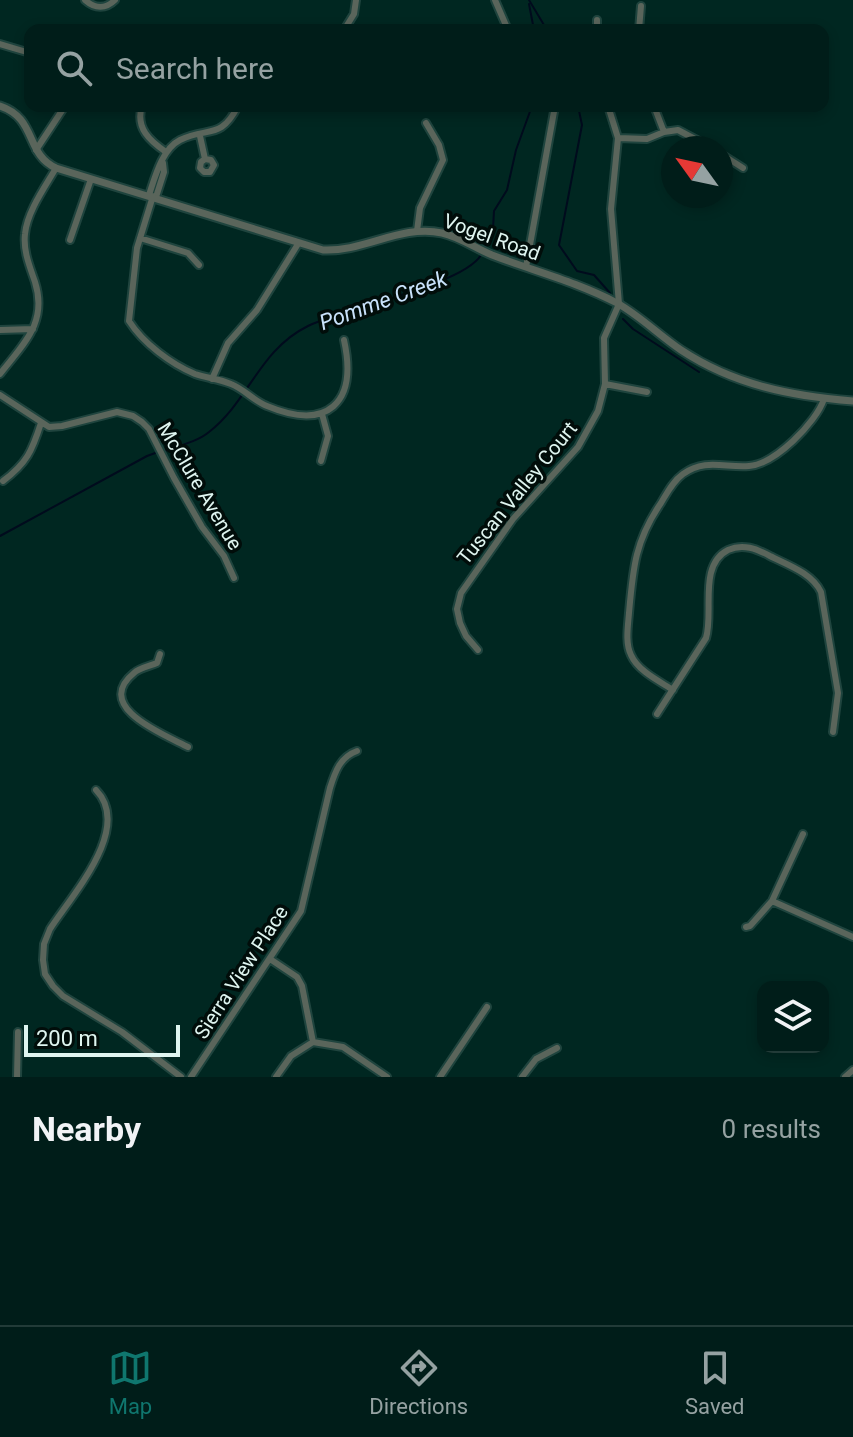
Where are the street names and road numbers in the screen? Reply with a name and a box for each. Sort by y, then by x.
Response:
street label: Vogel Road [440,208,544,266]
street label: Tuscan Valley Court [452,417,582,569]
street label: McClure Avenue [153,418,247,554]
street label: Sierra View Place [189,901,293,1043]

